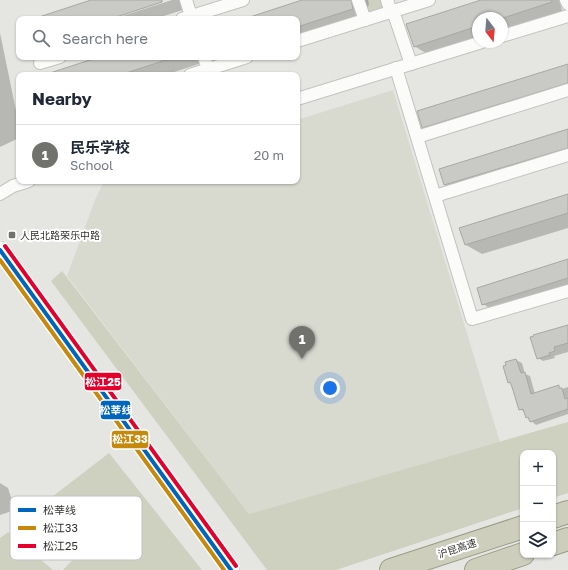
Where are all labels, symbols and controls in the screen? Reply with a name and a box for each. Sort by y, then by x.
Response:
north arrow [472,12,508,48]
search box [16,16,300,60]
icon: search [30,27,52,49]
text: Search here [62,29,148,47]
text: Nearby [32,88,92,109]
text: 民乐学校 [70,138,130,156]
text: 1 [42,147,48,163]
text: 20 m [254,147,284,163]
text: School [70,157,113,173]
place label: 人民北路荣乐中路 [20,229,100,241]
marker: 人民北路荣乐中路 [7,230,17,240]
pin: 1 [289,326,315,359]
line badge: 松江25 [84,372,122,391]
text: 松江25 [85,375,121,388]
your location [320,378,340,398]
line badge: 松莘线 [100,400,131,420]
text: 松莘线 [100,403,133,416]
line badge: 松江33 [111,430,149,449]
text: 松江33 [112,432,148,445]
map controls [520,450,556,558]
button: + [520,450,556,486]
button: − [520,486,556,522]
legend [10,496,142,560]
text: 松莘线 [43,503,76,516]
text: 松江33 [43,521,78,534]
button: layers [520,522,556,558]
street label: 沪昆高速 [436,536,478,560]
text: 松江25 [43,539,78,552]

